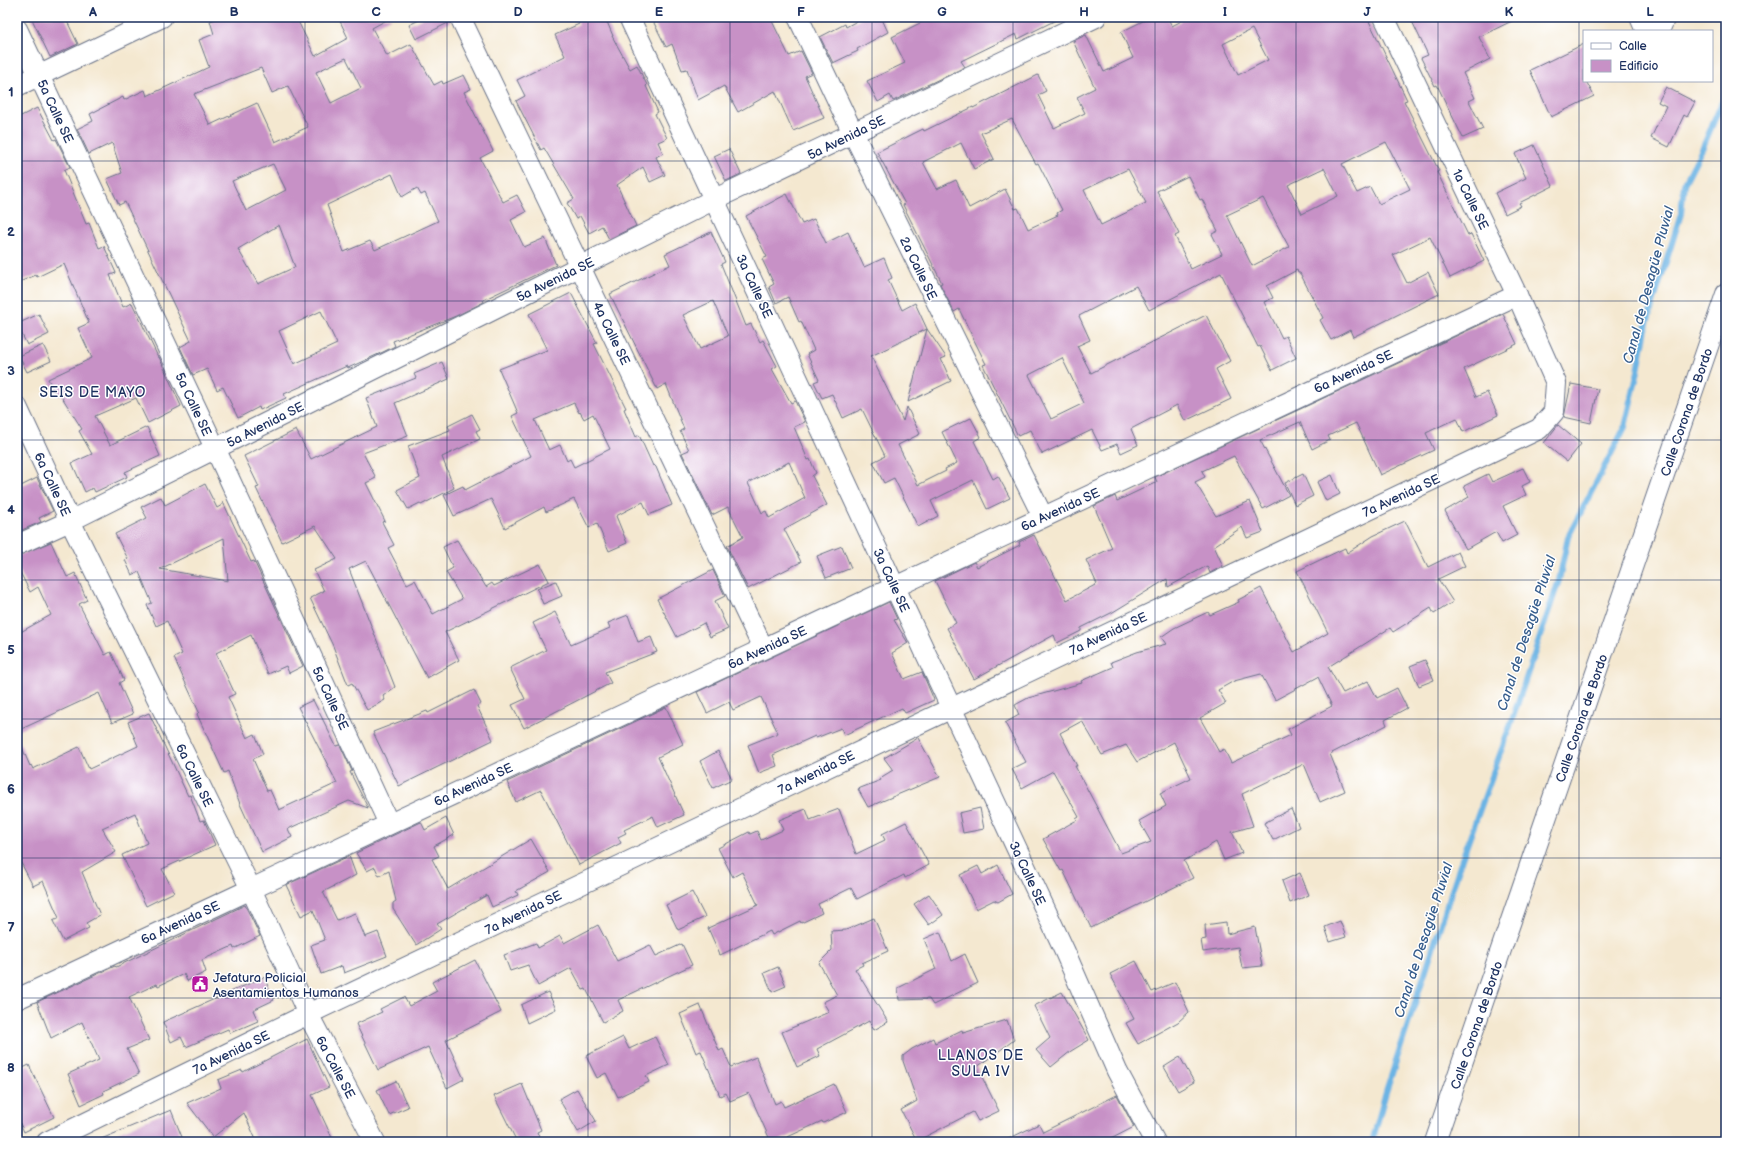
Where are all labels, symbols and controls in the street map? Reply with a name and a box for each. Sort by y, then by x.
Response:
text: A [88,4,97,20]
text: B [229,4,239,20]
text: C [371,4,381,20]
text: D [513,4,523,20]
text: E [655,4,664,20]
text: F [797,4,805,20]
text: G [937,4,947,20]
text: H [1079,4,1089,20]
text: I [1223,4,1227,20]
text: J [1363,4,1371,20]
text: K [1505,4,1514,20]
text: L [1646,4,1654,20]
legend [1583,30,1713,82]
text: Calle [1619,39,1647,54]
text: Edificio [1619,59,1659,74]
street label: 5a Calle SE [33,77,77,146]
text: 1 [8,84,14,100]
street label: 5a Avenida SE [805,112,888,164]
street label: 1a Calle SE [1449,166,1492,233]
water label: Canal de Desagüe Pluvial [1619,204,1678,366]
text: 2 [7,224,15,240]
street label: 2a Calle SE [896,234,940,303]
street label: 3a Calle SE [732,252,776,321]
street label: 5a Avenida SE [514,254,597,306]
street label: 4a Calle SE [589,299,633,368]
street label: 6a Avenida SE [1311,346,1396,397]
street label: Calle Corona de Bordo [1658,346,1716,478]
text: 3 [7,363,15,379]
street label: 5a Calle SE [171,370,215,439]
district label: SEIS DE MAYO [40,384,147,401]
street label: 5a Avenida SE [224,398,307,451]
street label: 6a Calle SE [30,450,74,519]
street label: 7a Avenida SE [1360,471,1443,521]
street label: 6a Avenida SE [1018,484,1103,535]
text: 4 [7,502,15,518]
street label: 3a Calle SE [869,546,913,615]
water label: Canal de Desagüe Pluvial [1493,553,1560,713]
street label: 7a Avenida SE [1067,609,1150,659]
street label: 6a Avenida SE [725,622,810,673]
text: 5 [7,642,15,658]
street label: Calle Corona de Bordo [1553,652,1611,784]
street label: 5a Calle SE [308,664,352,733]
street label: 6a Calle SE [172,741,216,810]
street label: 7a Avenida SE [775,747,858,798]
street label: 6a Avenida SE [431,759,516,810]
text: 6 [7,781,15,797]
street label: 3a Calle SE [1005,839,1049,908]
water label: Canal de Desagüe Pluvial [1390,860,1457,1020]
street label: 7a Avenida SE [482,887,565,938]
street label: 6a Avenida SE [138,897,223,948]
text: 7 [7,920,15,936]
street label: Calle Corona de Bordo [1448,959,1506,1091]
place label: Jefatura Policial Asentamientos Humanos [213,970,359,1001]
public building icon: Jefatura Policial Asentamientos Humanos [190,974,210,994]
street label: 7a Avenida SE [190,1027,273,1078]
street label: 6a Calle SE [312,1033,358,1102]
district label: LLANOS DE SULA IV [938,1047,1024,1080]
text: 8 [7,1060,15,1076]

